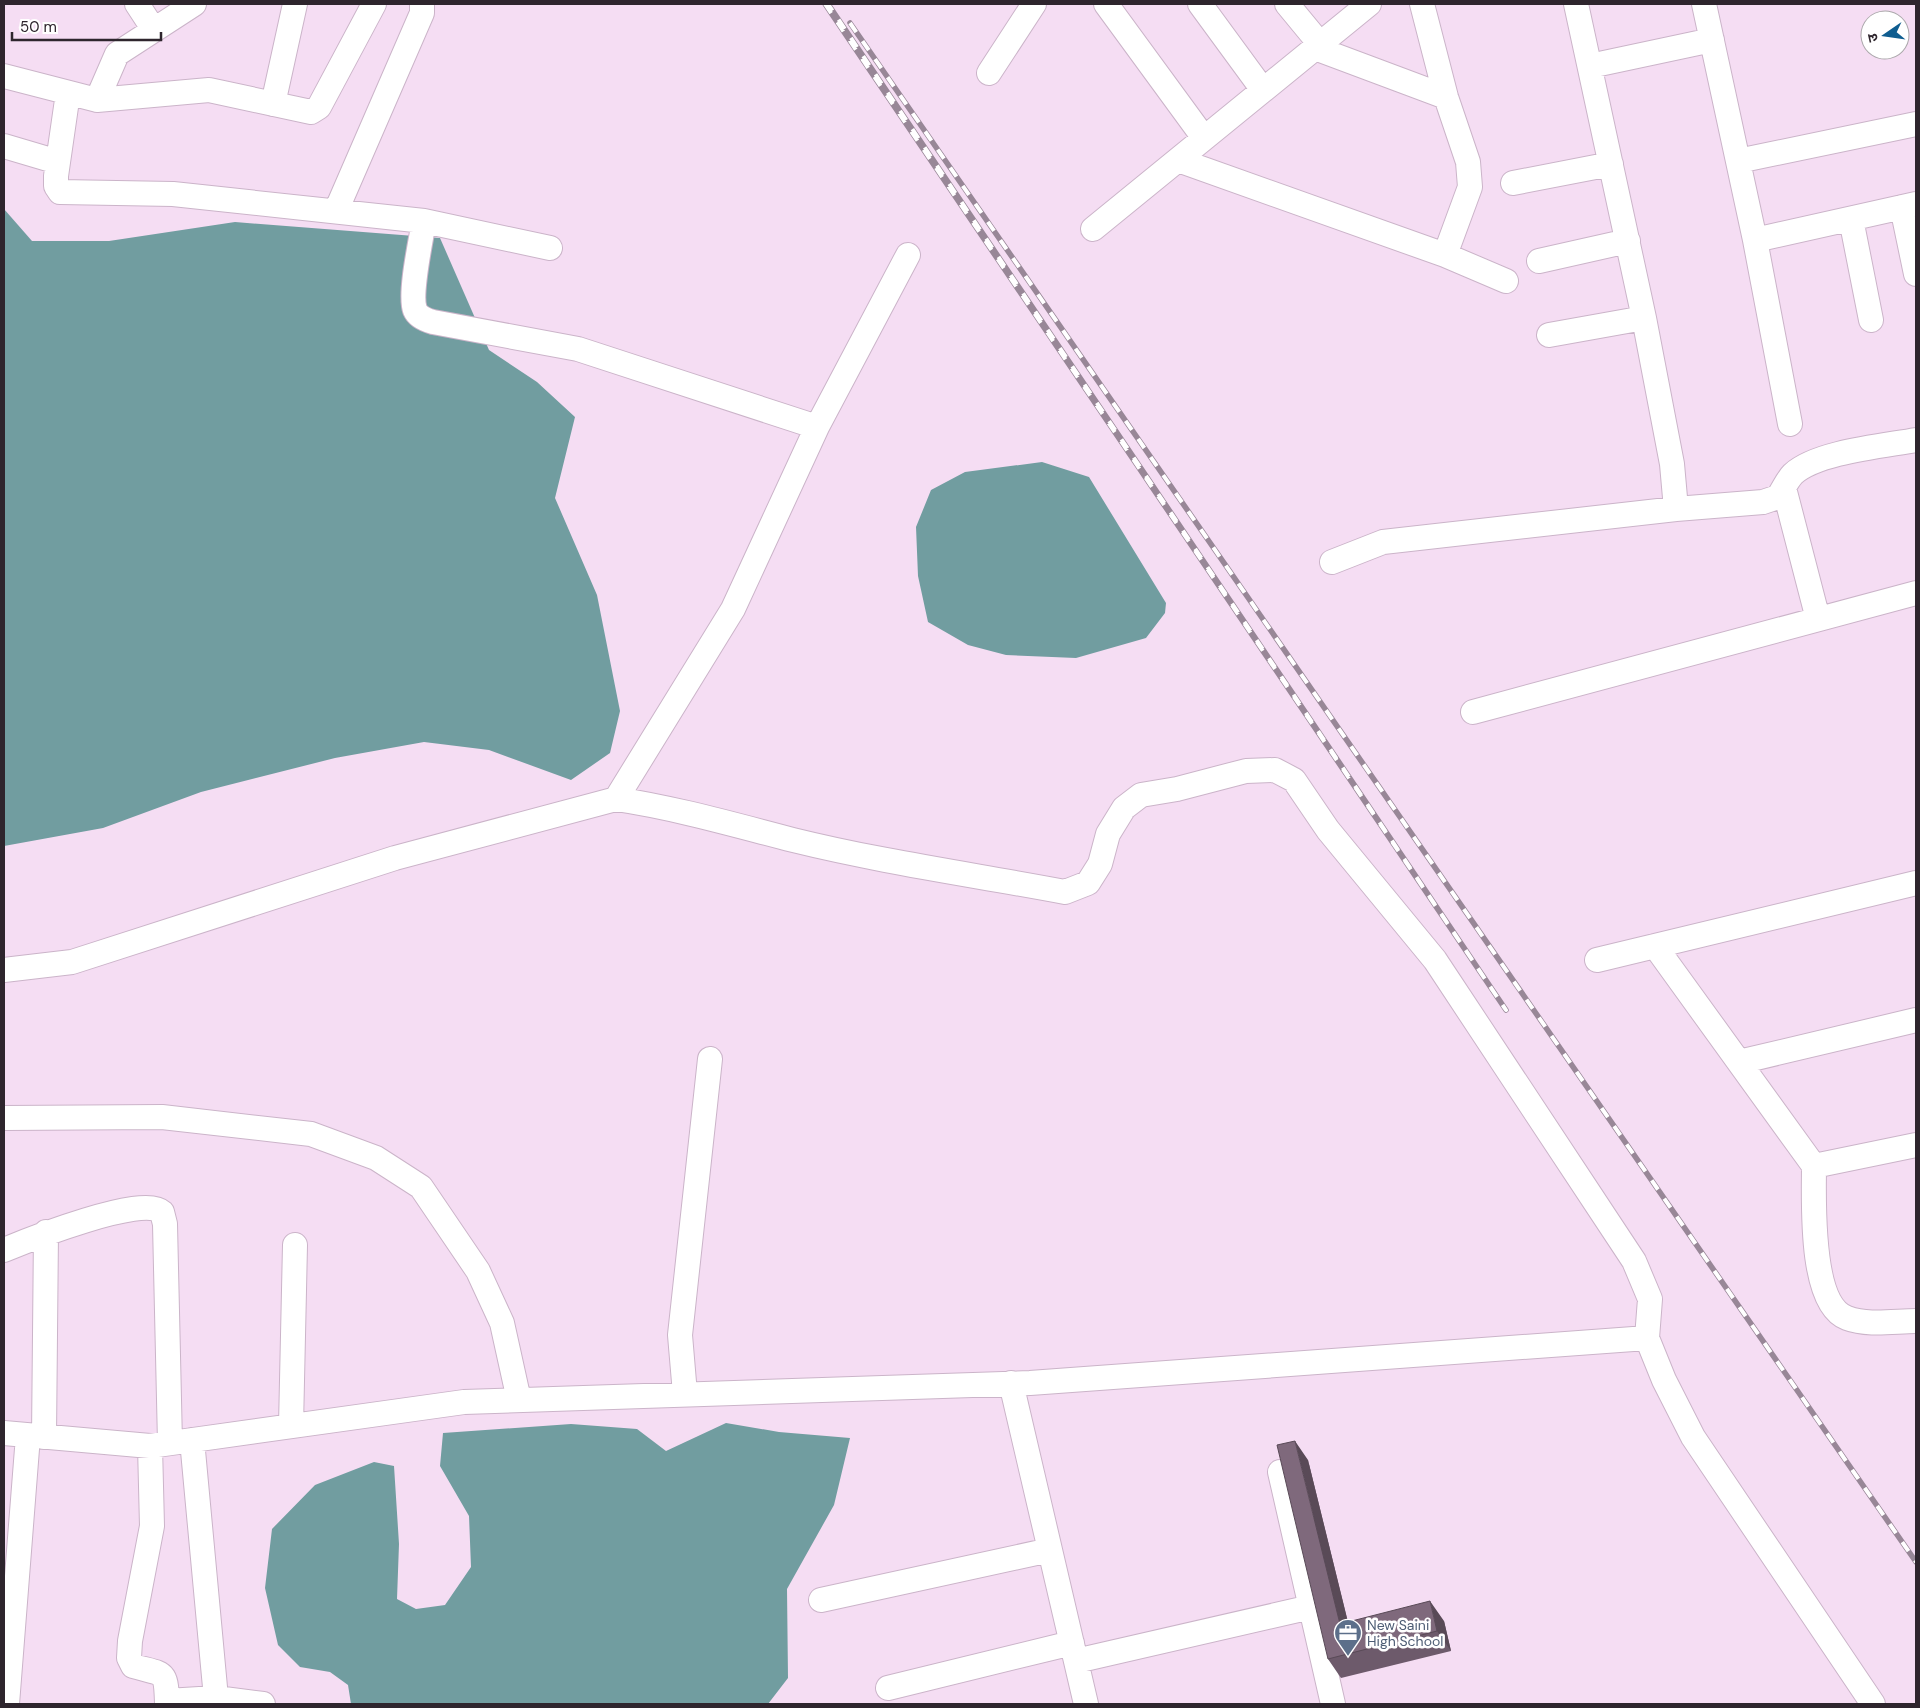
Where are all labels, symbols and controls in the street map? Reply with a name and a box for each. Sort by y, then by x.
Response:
scale bar [12,10,161,42]
north arrow [1860,10,1910,60]
text: 50 m [20,17,57,37]
text: उ [1862,31,1882,44]
place label: New Saini High School [1367,1616,1443,1650]
office icon: New Saini High School [1333,1618,1363,1657]

